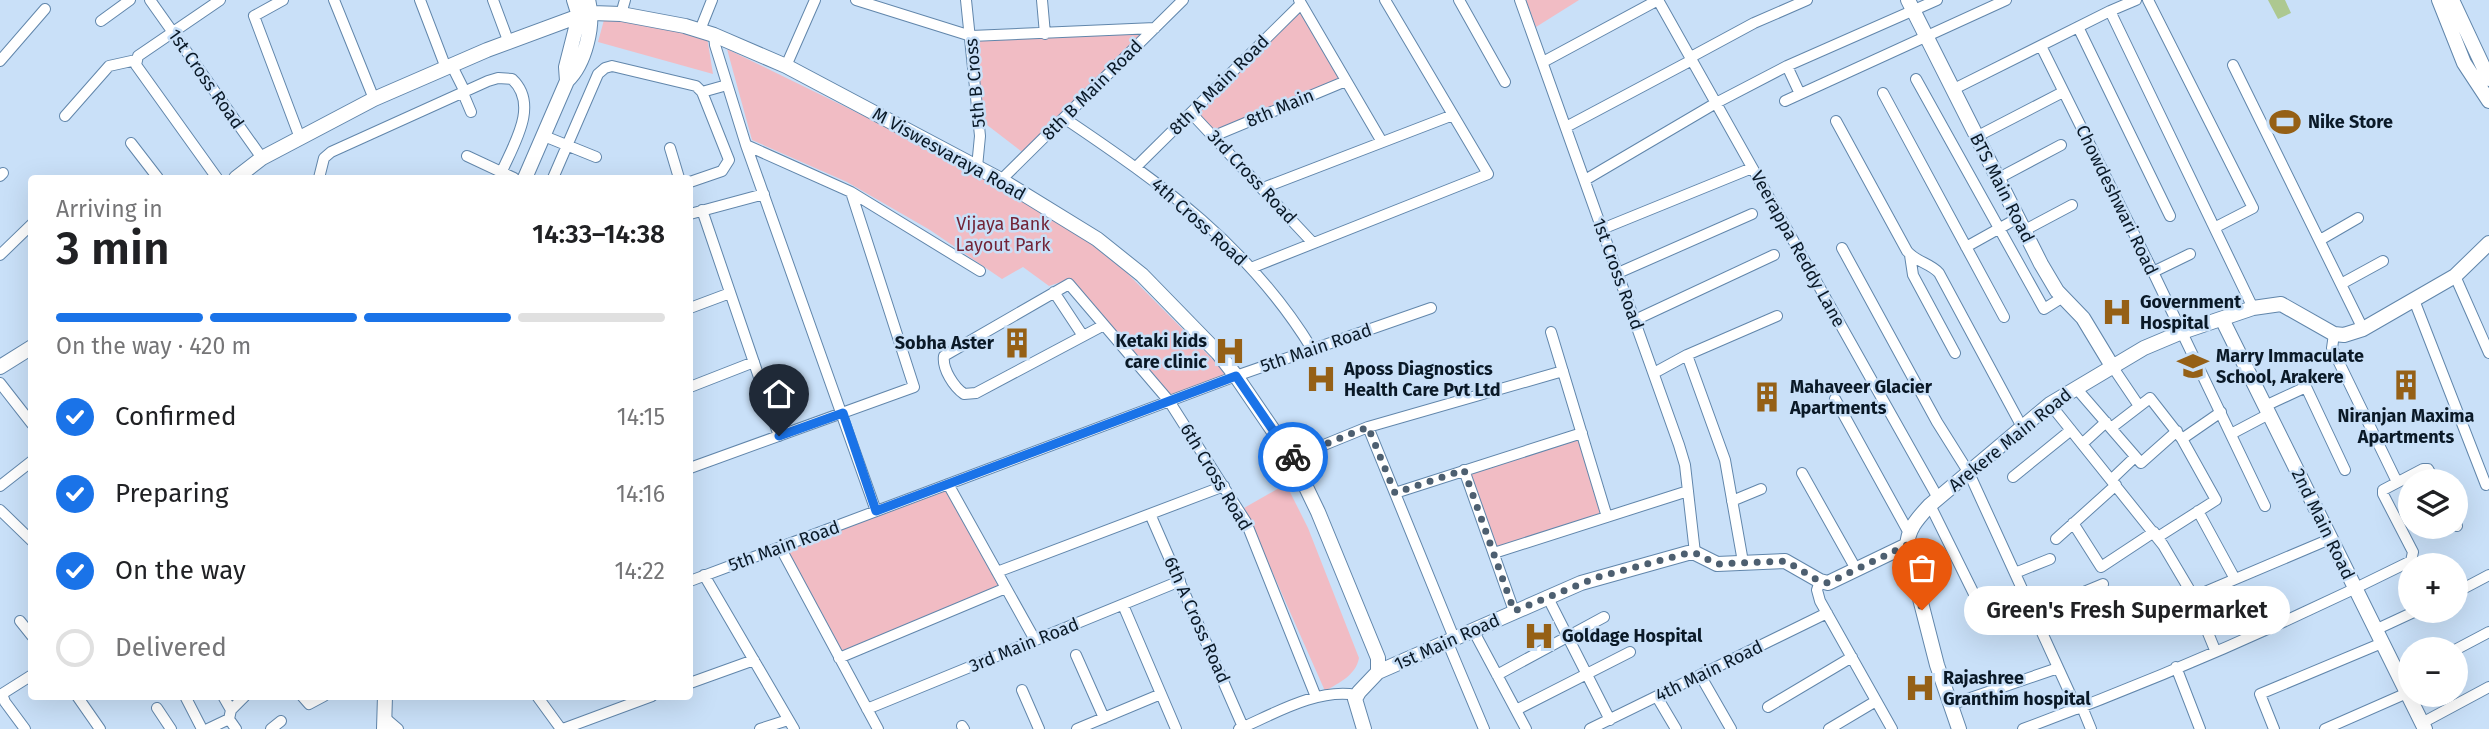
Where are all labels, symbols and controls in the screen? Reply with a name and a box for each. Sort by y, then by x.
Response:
street label: 1st Cross Road [163,25,249,133]
street label: 8th A Main Road [1164,30,1274,140]
street label: 8th B Main Road [1037,35,1147,145]
street label: 5th B Cross [960,37,990,129]
street label: 8th Main [1243,84,1317,132]
street label: M Viswesvaraya Road [869,103,1029,205]
sports icon: Nike Store [2268,105,2302,139]
place label: Nike Store [2308,111,2393,133]
street label: Chowdeshwari Road [2071,121,2163,279]
street label: 3rd Cross Road [1203,125,1301,229]
street label: BTS Main Road [1965,130,2039,246]
street label: Veerappa Reddy Lane [1746,167,1850,331]
street label: 4th Cross Road [1147,173,1251,271]
text: Arriving in [56,195,163,223]
park label: Vijaya Bank Layout Park [956,213,1051,256]
street label: 1st Cross Road [1588,215,1648,333]
text: 14:33–14:38 [532,219,665,250]
text: 3 min [56,221,170,276]
place label: Government Hospital [2140,291,2242,334]
hospital icon: Government Hospital [2100,295,2134,329]
street label: 5th Main Road [1257,319,1375,377]
building icon: Sobha Aster [1000,326,1034,360]
place label: Ketaki kids care clinic [1116,330,1207,373]
text: On the way · 420 m [56,332,251,360]
place label: Sobha Aster [895,332,995,354]
hospital icon: Ketaki kids care clinic [1213,334,1247,368]
place label: Marry Immaculate School, Arakere [2216,345,2364,388]
school or university icon: Marry Immaculate School, Arakere [2176,349,2210,383]
place label: Aposs Diagnostics Health Care Pvt Ltd [1343,358,1501,401]
hospital icon: Aposs Diagnostics Health Care Pvt Ltd [1304,362,1338,396]
pin [749,364,809,436]
building icon: Niranjan Maxima Apartments [2389,368,2423,402]
icon: home [760,375,798,413]
place label: Mahaveer Glacier Apartments [1789,376,1933,419]
building icon: Mahaveer Glacier Apartments [1750,380,1784,414]
street label: Arekere Main Road [1944,384,2076,496]
icon: check [56,398,94,436]
text: Confirmed [115,401,236,432]
text: 14:15 [617,403,665,431]
place label: Niranjan Maxima Apartments [2338,405,2475,448]
street label: 6th Cross Road [1175,419,1257,535]
courier [1258,422,1328,492]
icon: bike [1274,438,1312,476]
street label: 2nd Main Road [2287,465,2359,583]
map controls [2398,469,2468,707]
button: layers [2398,469,2468,539]
icon: check [56,475,94,513]
text: Preparing [115,478,228,509]
text: 14:16 [616,480,665,508]
street label: 5th Main Road [726,516,842,576]
pin [1892,538,1952,610]
icon: bag [1903,549,1941,587]
icon: check [56,552,94,590]
street label: 6th A Cross Road [1159,553,1235,687]
button: + [2398,553,2468,623]
text: On the way [115,555,246,586]
text: 14:22 [615,557,665,585]
callout: Green's Fresh Supermarket [1964,586,2290,634]
text: Green's Fresh Supermarket [1986,596,2268,624]
street label: 1st Main Road [1391,609,1503,675]
street label: 3rd Main Road [966,613,1082,677]
hospital icon: Goldage Hospital [1522,619,1556,653]
place label: Goldage Hospital [1562,625,1703,647]
text: Delivered [115,632,227,663]
street label: 4th Main Road [1652,635,1766,707]
button: − [2398,637,2468,707]
place label: Rajashree Granthim hospital [1943,667,2091,710]
hospital icon: Rajashree Granthim hospital [1903,671,1937,705]

